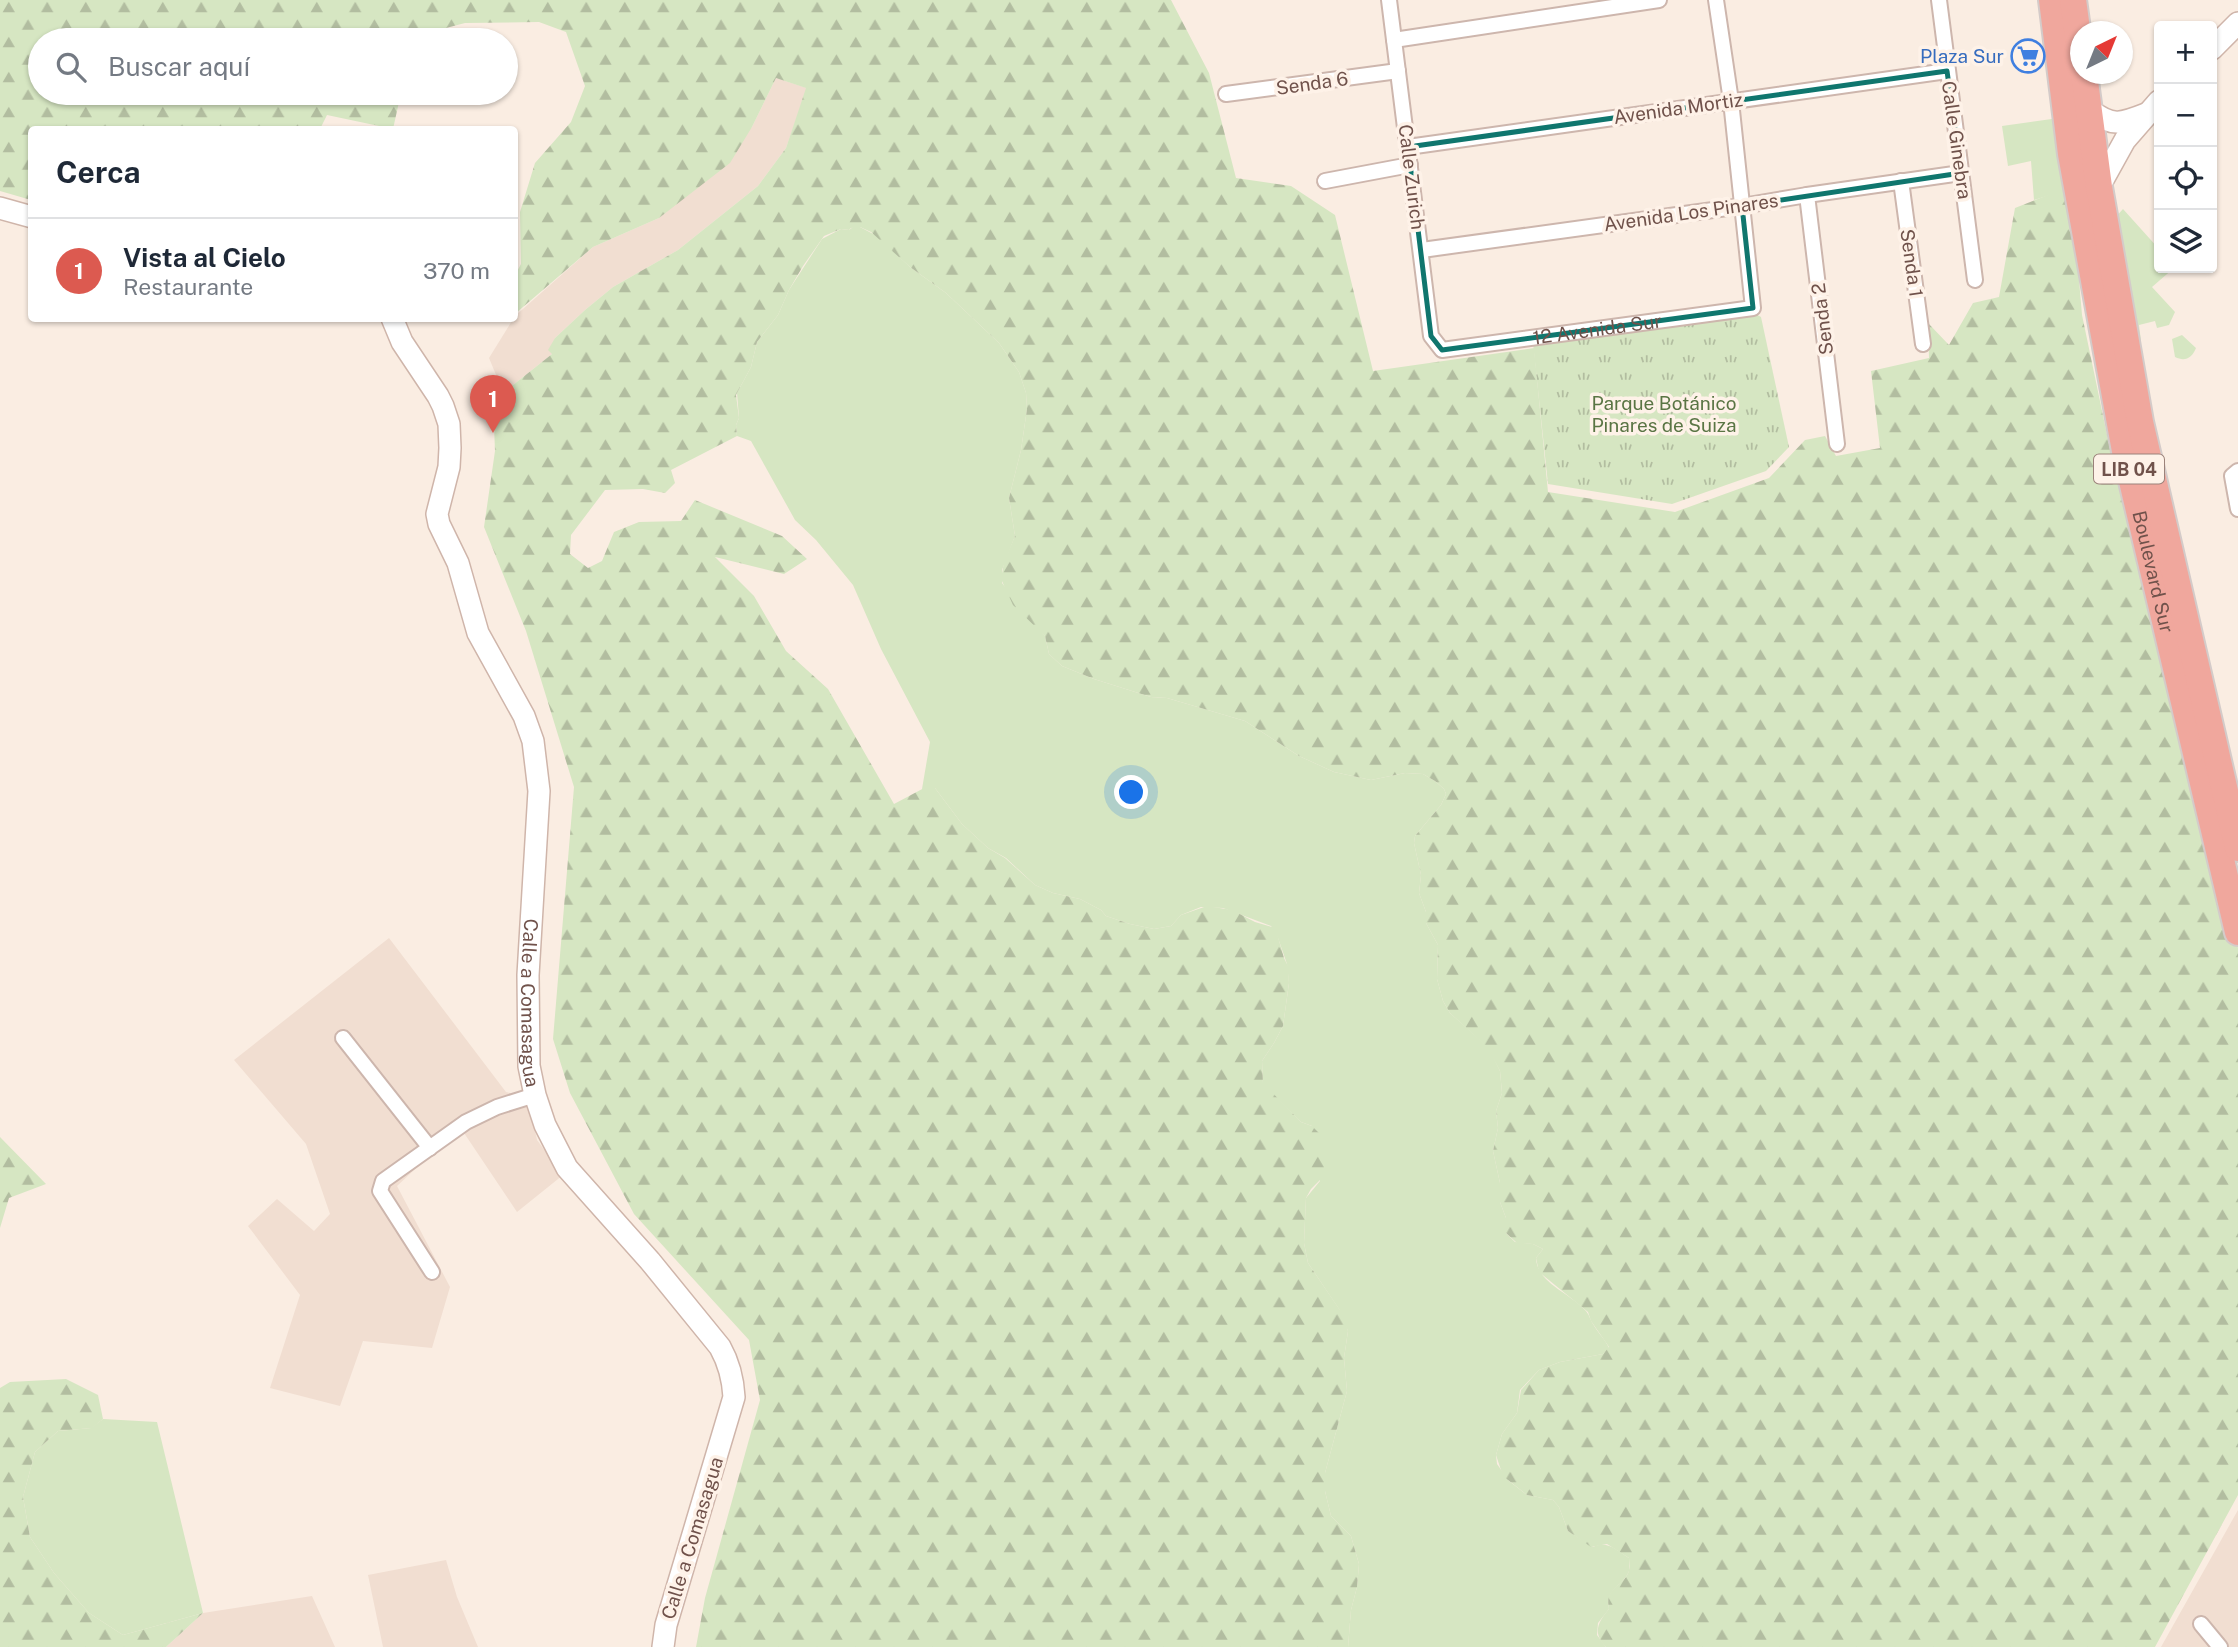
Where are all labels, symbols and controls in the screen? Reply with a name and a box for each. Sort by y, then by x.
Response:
north arrow [2070,21,2133,84]
map controls [2154,21,2217,273]
button: + [2154,21,2217,84]
search box [28,28,518,105]
supermarket icon: Plaza Sur [2009,37,2047,75]
place label: Plaza Sur [1920,45,2004,67]
icon: search [52,48,90,86]
text: Buscar aquí [108,51,250,82]
street label: Senda 6 [1274,67,1350,99]
street label: Calle Ginebra [1938,80,1976,200]
button: − [2154,84,2217,147]
street label: Avenida Mortiz [1612,88,1744,128]
street label: Calle Zurich [1395,123,1429,231]
button: locate [2154,147,2217,210]
text: Cerca [56,154,141,190]
street label: Avenida Los Pinares [1602,189,1780,235]
button: layers [2154,210,2217,273]
street label: Senda 1 [1896,227,1928,299]
text: Vista al Cielo [123,242,286,273]
text: 1 [74,257,84,284]
text: 370 m [423,257,490,284]
text: Restaurante [123,273,253,300]
street label: Senda 2 [1807,282,1837,356]
street label: 12 Avenida Sur [1531,309,1663,349]
pin: 1 [470,375,516,433]
park label: Parque Botánico Pinares de Suiza [1591,392,1737,436]
road number: LIB 04 [2094,454,2164,484]
street label: Boulevard Sur [2128,508,2178,635]
your location [1114,775,1148,809]
street label: Calle a Comasagua [517,918,544,1089]
street label: Calle a Comasagua [657,1454,727,1622]

